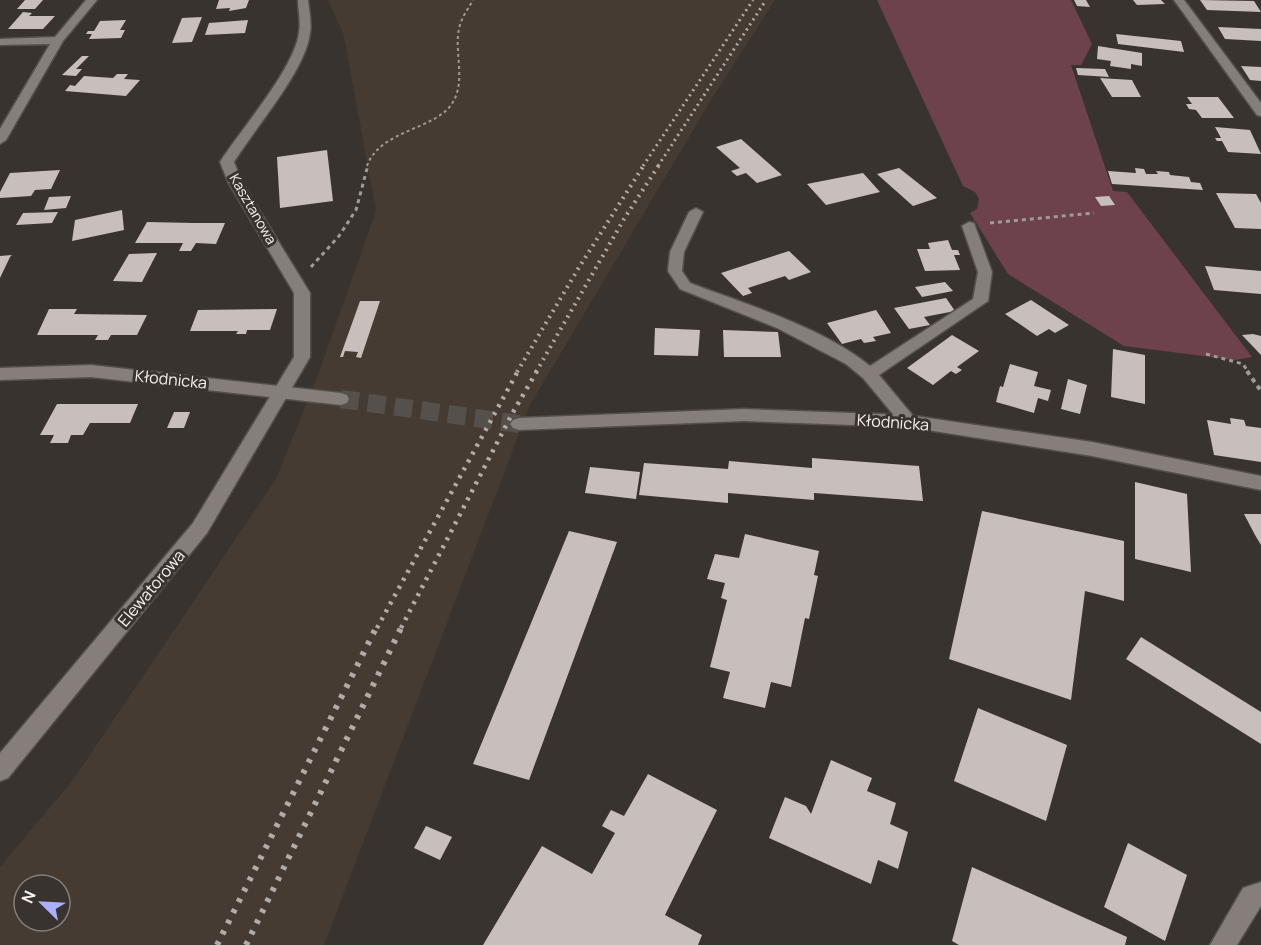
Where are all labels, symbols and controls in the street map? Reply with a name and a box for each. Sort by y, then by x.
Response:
street label: Kasztanowa [226,170,281,248]
street label: Kłodnicka [134,364,208,394]
street label: Kłodnicka [856,409,930,435]
street label: Elewatorowa [112,545,190,631]
north arrow [12,873,72,933]
text: N [16,887,41,907]

